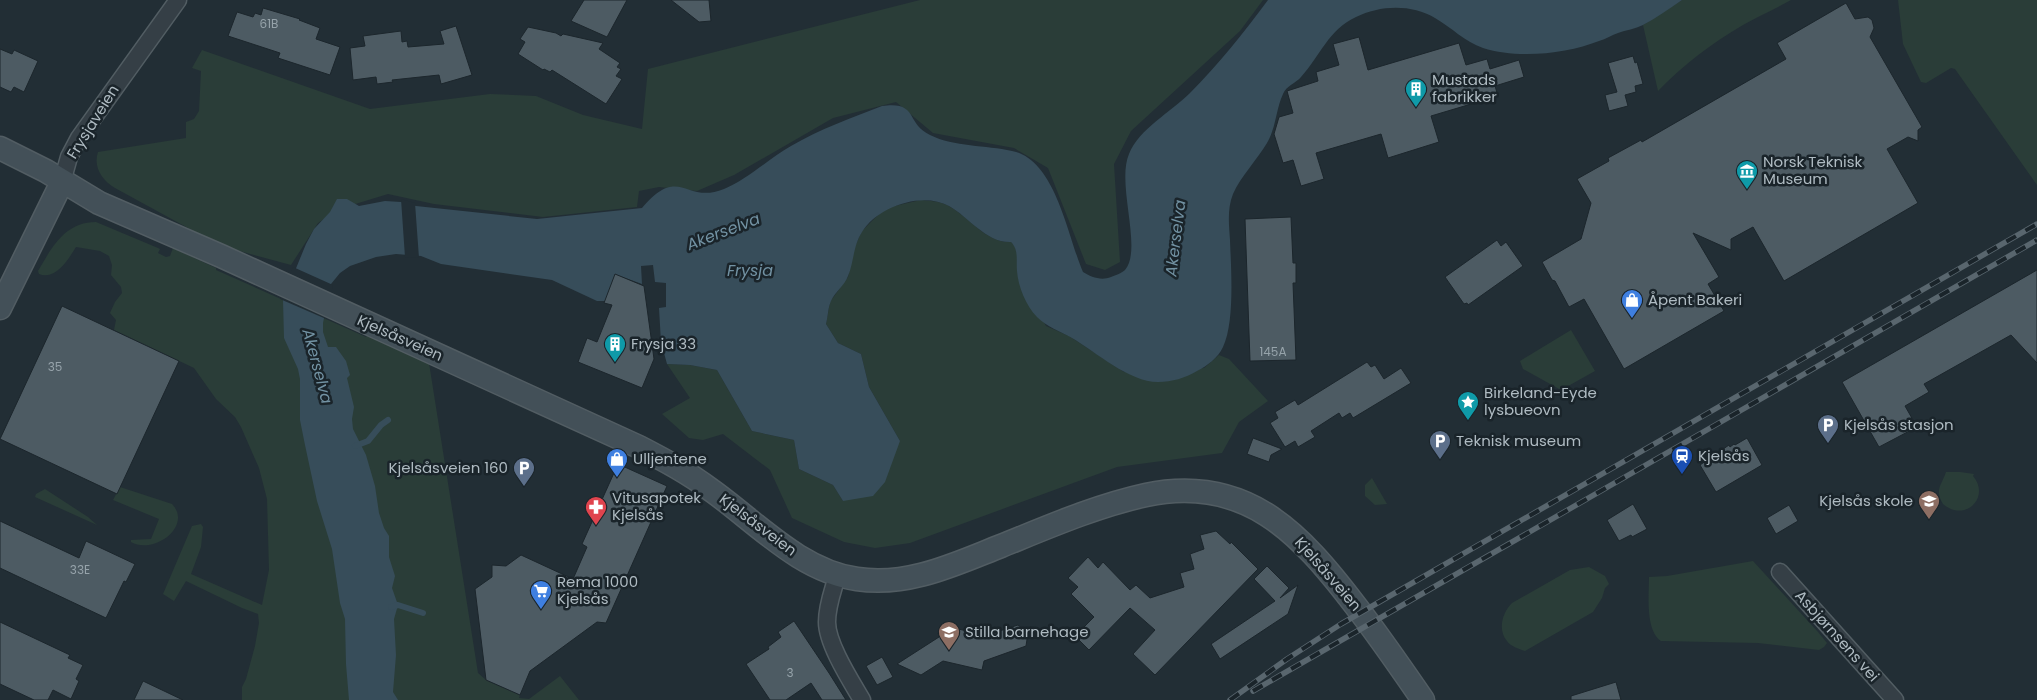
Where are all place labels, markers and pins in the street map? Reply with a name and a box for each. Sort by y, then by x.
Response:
place label: Mustads fabrikker [1432,69,1497,107]
building icon: Mustads fabrikker [1404,77,1428,108]
place label: Norsk Teknisk Museum [1763,151,1863,189]
museum icon: Norsk Teknisk Museum [1735,159,1759,190]
shop icon: Åpent Bakeri [1620,288,1644,319]
place label: Åpent Bakeri [1648,289,1742,310]
building icon: Frysja 33 [603,332,627,363]
place label: Frysja 33 [631,333,696,354]
place label: Birkeland-Eyde lysbueovn [1484,382,1597,420]
place icon: Birkeland-Eyde lysbueovn [1456,390,1480,421]
parking icon: Kjelsås stasjon [1816,413,1840,444]
place label: Kjelsås stasjon [1844,414,1954,435]
parking icon: Teknisk museum [1428,429,1452,460]
place label: Teknisk museum [1456,430,1581,451]
station icon: Kjelsås [1670,444,1694,475]
place label: Kjelsås [1698,445,1750,466]
shop icon: Ulljentene [605,447,629,478]
place label: Ulljentene [633,448,707,469]
parking icon: Kjelsåsveien 160 [512,456,536,487]
place label: Kjelsåsveien 160 [388,457,508,478]
place label: Vitusapotek Kjelsås [612,487,701,525]
school or university icon: Kjelsås skole [1917,489,1941,520]
place label: Kjelsås skole [1819,490,1913,511]
pharmacy icon: Vitusapotek Kjelsås [584,495,608,526]
place label: Rema 1000 Kjelsås [557,571,638,609]
supermarket icon: Rema 1000 Kjelsås [529,579,553,610]
school or university icon: Stilla barnehage [937,620,961,651]
place label: Stilla barnehage [965,621,1088,642]

